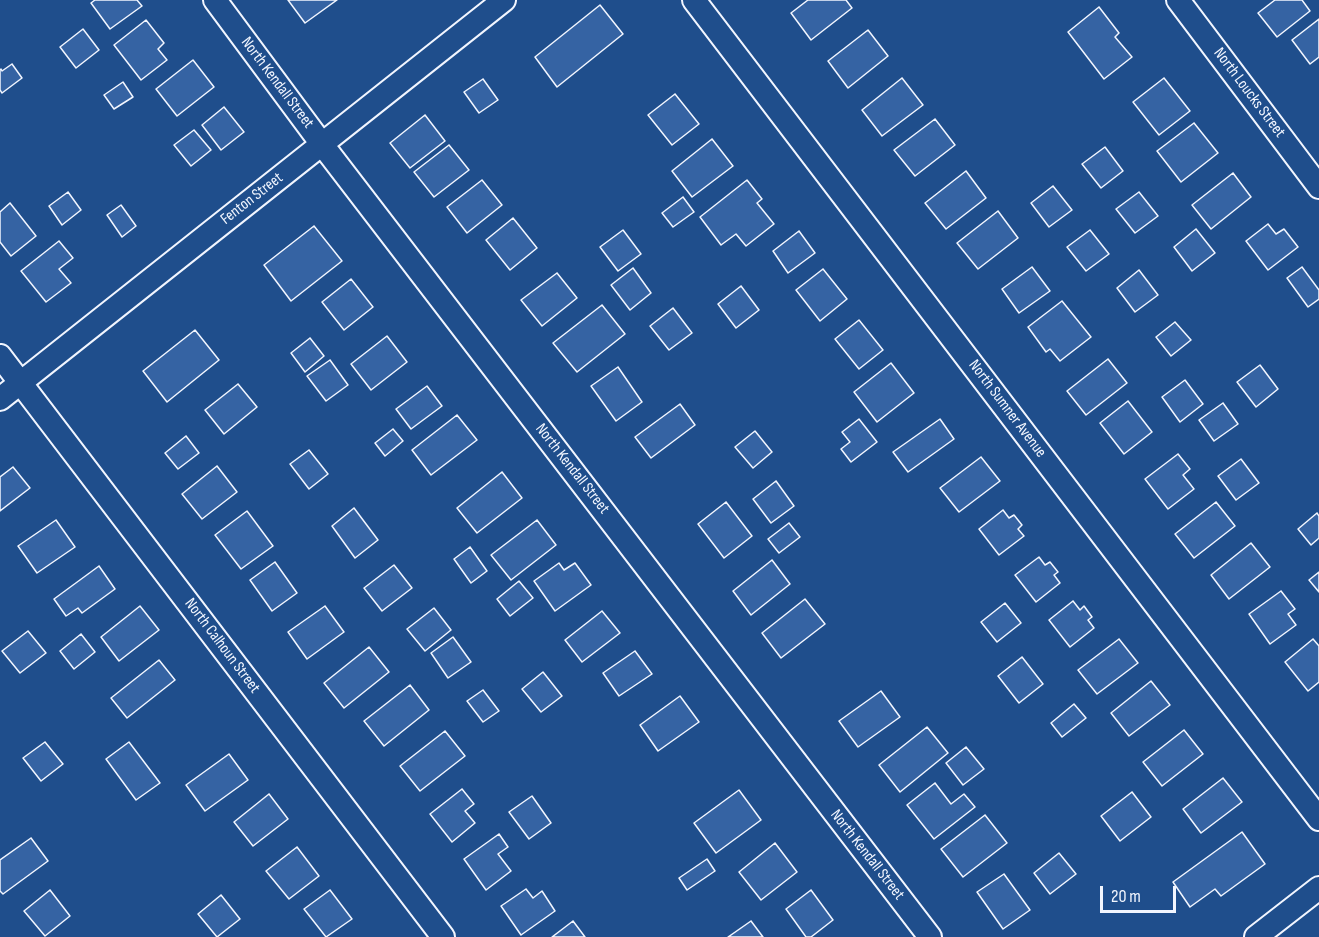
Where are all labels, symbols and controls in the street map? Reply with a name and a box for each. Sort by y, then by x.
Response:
street label: North Kendall Street [236,34,318,132]
street label: North Loucks Street [1209,44,1289,142]
street label: Fenton Street [217,169,287,229]
street label: North Sumner Avenue [964,356,1050,462]
street label: North Kendall Street [531,420,613,518]
street label: North Calhoun Street [180,595,264,697]
street label: North Kendall Street [826,806,908,904]
scale bar [1103,874,1180,912]
text: 20 m [1111,886,1141,907]

